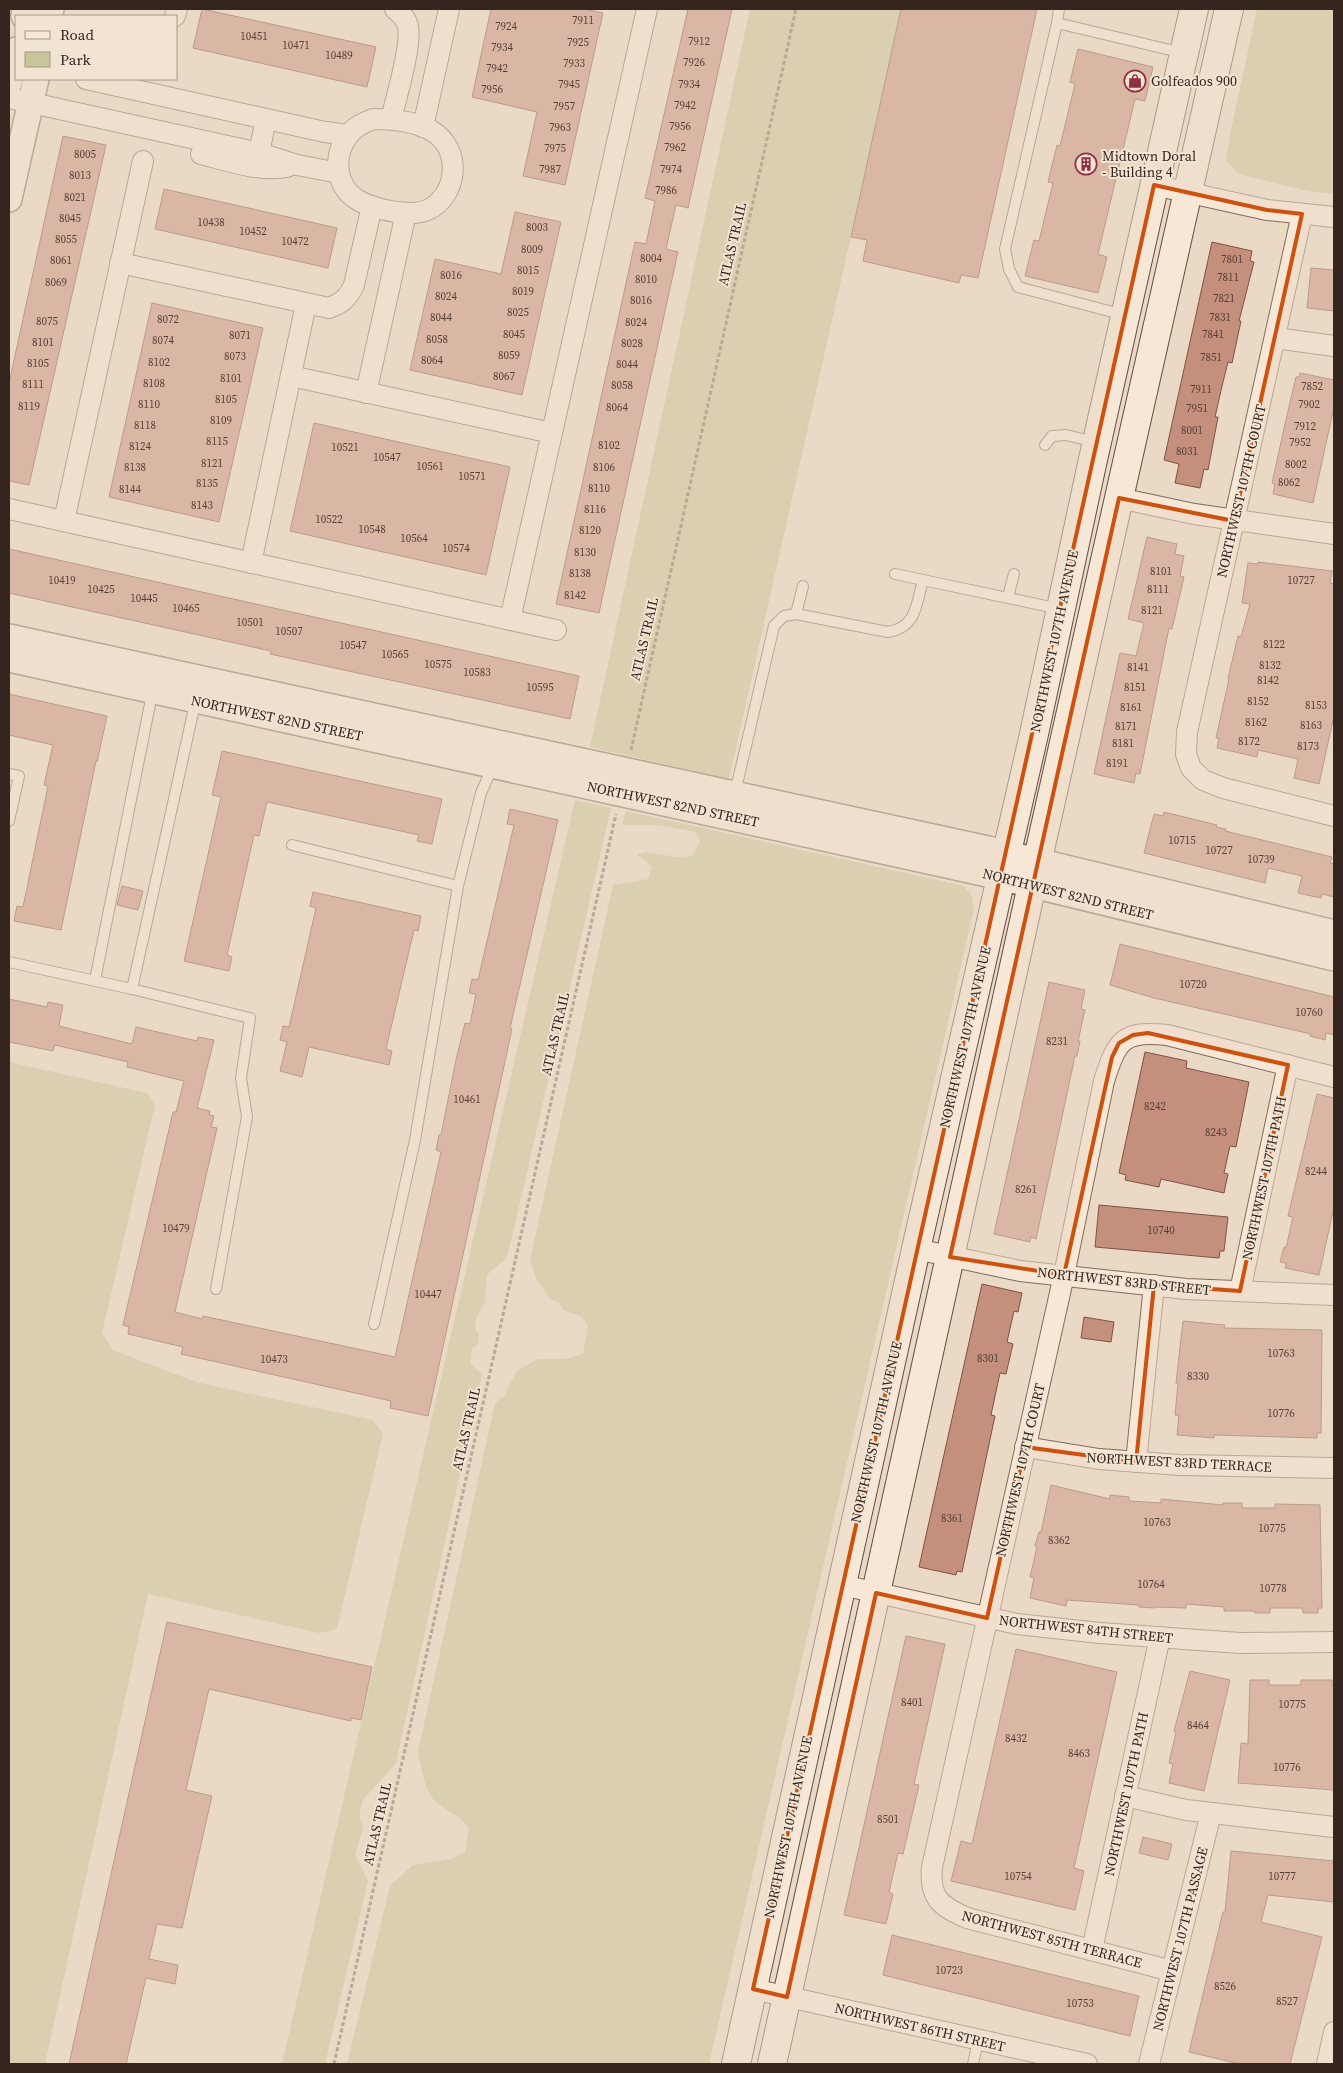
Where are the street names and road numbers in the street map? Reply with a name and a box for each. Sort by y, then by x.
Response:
street label: ATLAS TRAIL [713,200,751,288]
street label: NORTHWEST 107TH COURT [1211,402,1271,580]
street label: NORTHWEST 107TH AVENUE [1025,548,1083,734]
street label: ATLAS TRAIL [625,595,663,683]
street label: NORTHWEST 82ND STREET [189,690,365,746]
street label: NORTHWEST 82ND STREET [585,776,761,832]
street label: NORTHWEST 82ND STREET [980,863,1156,925]
street label: NORTHWEST 107TH AVENUE [934,944,996,1130]
street label: ATLAS TRAIL [536,990,574,1078]
street label: NORTHWEST 107TH PATH [1237,1094,1291,1262]
street label: NORTHWEST 83RD STREET [1036,1262,1212,1300]
street label: NORTHWEST 107TH AVENUE [845,1339,907,1525]
street label: NORTHWEST 107TH COURT [990,1381,1050,1559]
street label: ATLAS TRAIL [447,1385,485,1473]
street label: NORTHWEST 83RD TERRACE [1086,1447,1272,1477]
street label: NORTHWEST 84TH STREET [998,1610,1175,1648]
street label: NORTHWEST 107TH PATH [1099,1710,1153,1878]
street label: NORTHWEST 107TH AVENUE [759,1734,817,1920]
street label: ATLAS TRAIL [358,1780,396,1868]
street label: NORTHWEST 107TH PASSAGE [1147,1845,1213,2033]
street label: NORTHWEST 85TH TERRACE [960,1905,1144,1973]
street label: NORTHWEST 86TH STREET [833,1998,1008,2057]

